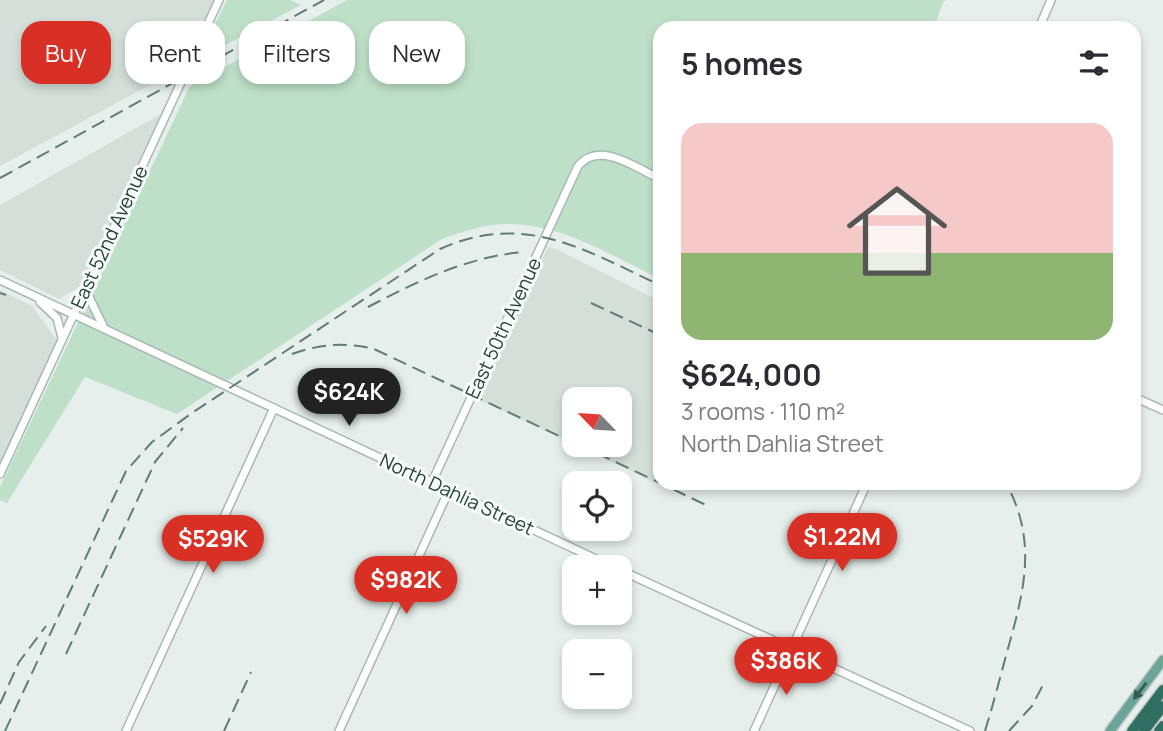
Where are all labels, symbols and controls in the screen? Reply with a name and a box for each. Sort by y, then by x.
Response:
chip: Buy [21,21,111,84]
chip: Rent [125,21,225,84]
chip: Filters [239,21,355,84]
chip: New [369,21,465,84]
text: 5 homes [681,43,803,84]
icon: filters [1075,44,1113,82]
street label: East 52nd Avenue [64,161,154,313]
icon: home [834,168,960,294]
street label: East 50th Avenue [459,253,547,403]
text: $624,000 [681,354,822,395]
pin: $624K [300,368,398,428]
text: $624K [314,375,384,407]
north arrow [562,387,632,457]
map controls [562,387,632,709]
text: 3 rooms · 110 m² [681,395,845,427]
text: North Dahlia Street [681,427,884,459]
street label: North Dahlia Street [376,447,538,541]
button: locate [562,471,632,541]
pin: $1.22M [785,514,899,573]
pin: $529K [164,516,262,575]
text: $1.22M [803,520,881,552]
text: $529K [178,522,248,554]
button: + [562,555,632,625]
pin: $982K [357,556,455,616]
text: $982K [370,563,442,595]
pin: $386K [737,638,835,697]
button: − [562,639,632,709]
text: $386K [750,644,822,676]
one-way arrow [1133,681,1148,699]

